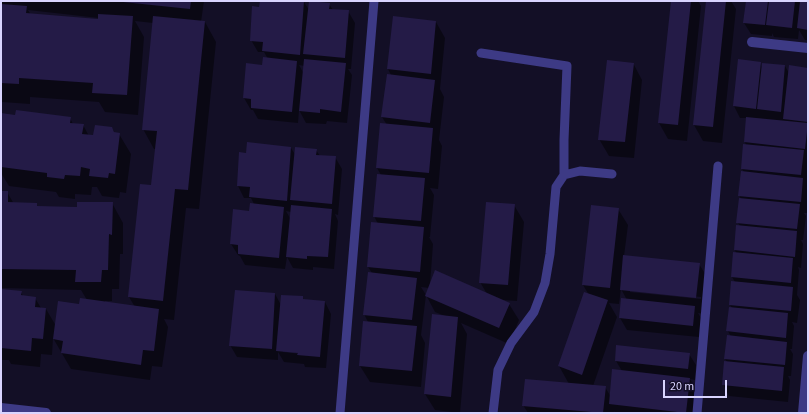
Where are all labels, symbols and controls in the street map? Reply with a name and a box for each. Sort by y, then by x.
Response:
scale bar [665,372,729,398]
text: 20 m [670,378,694,395]

